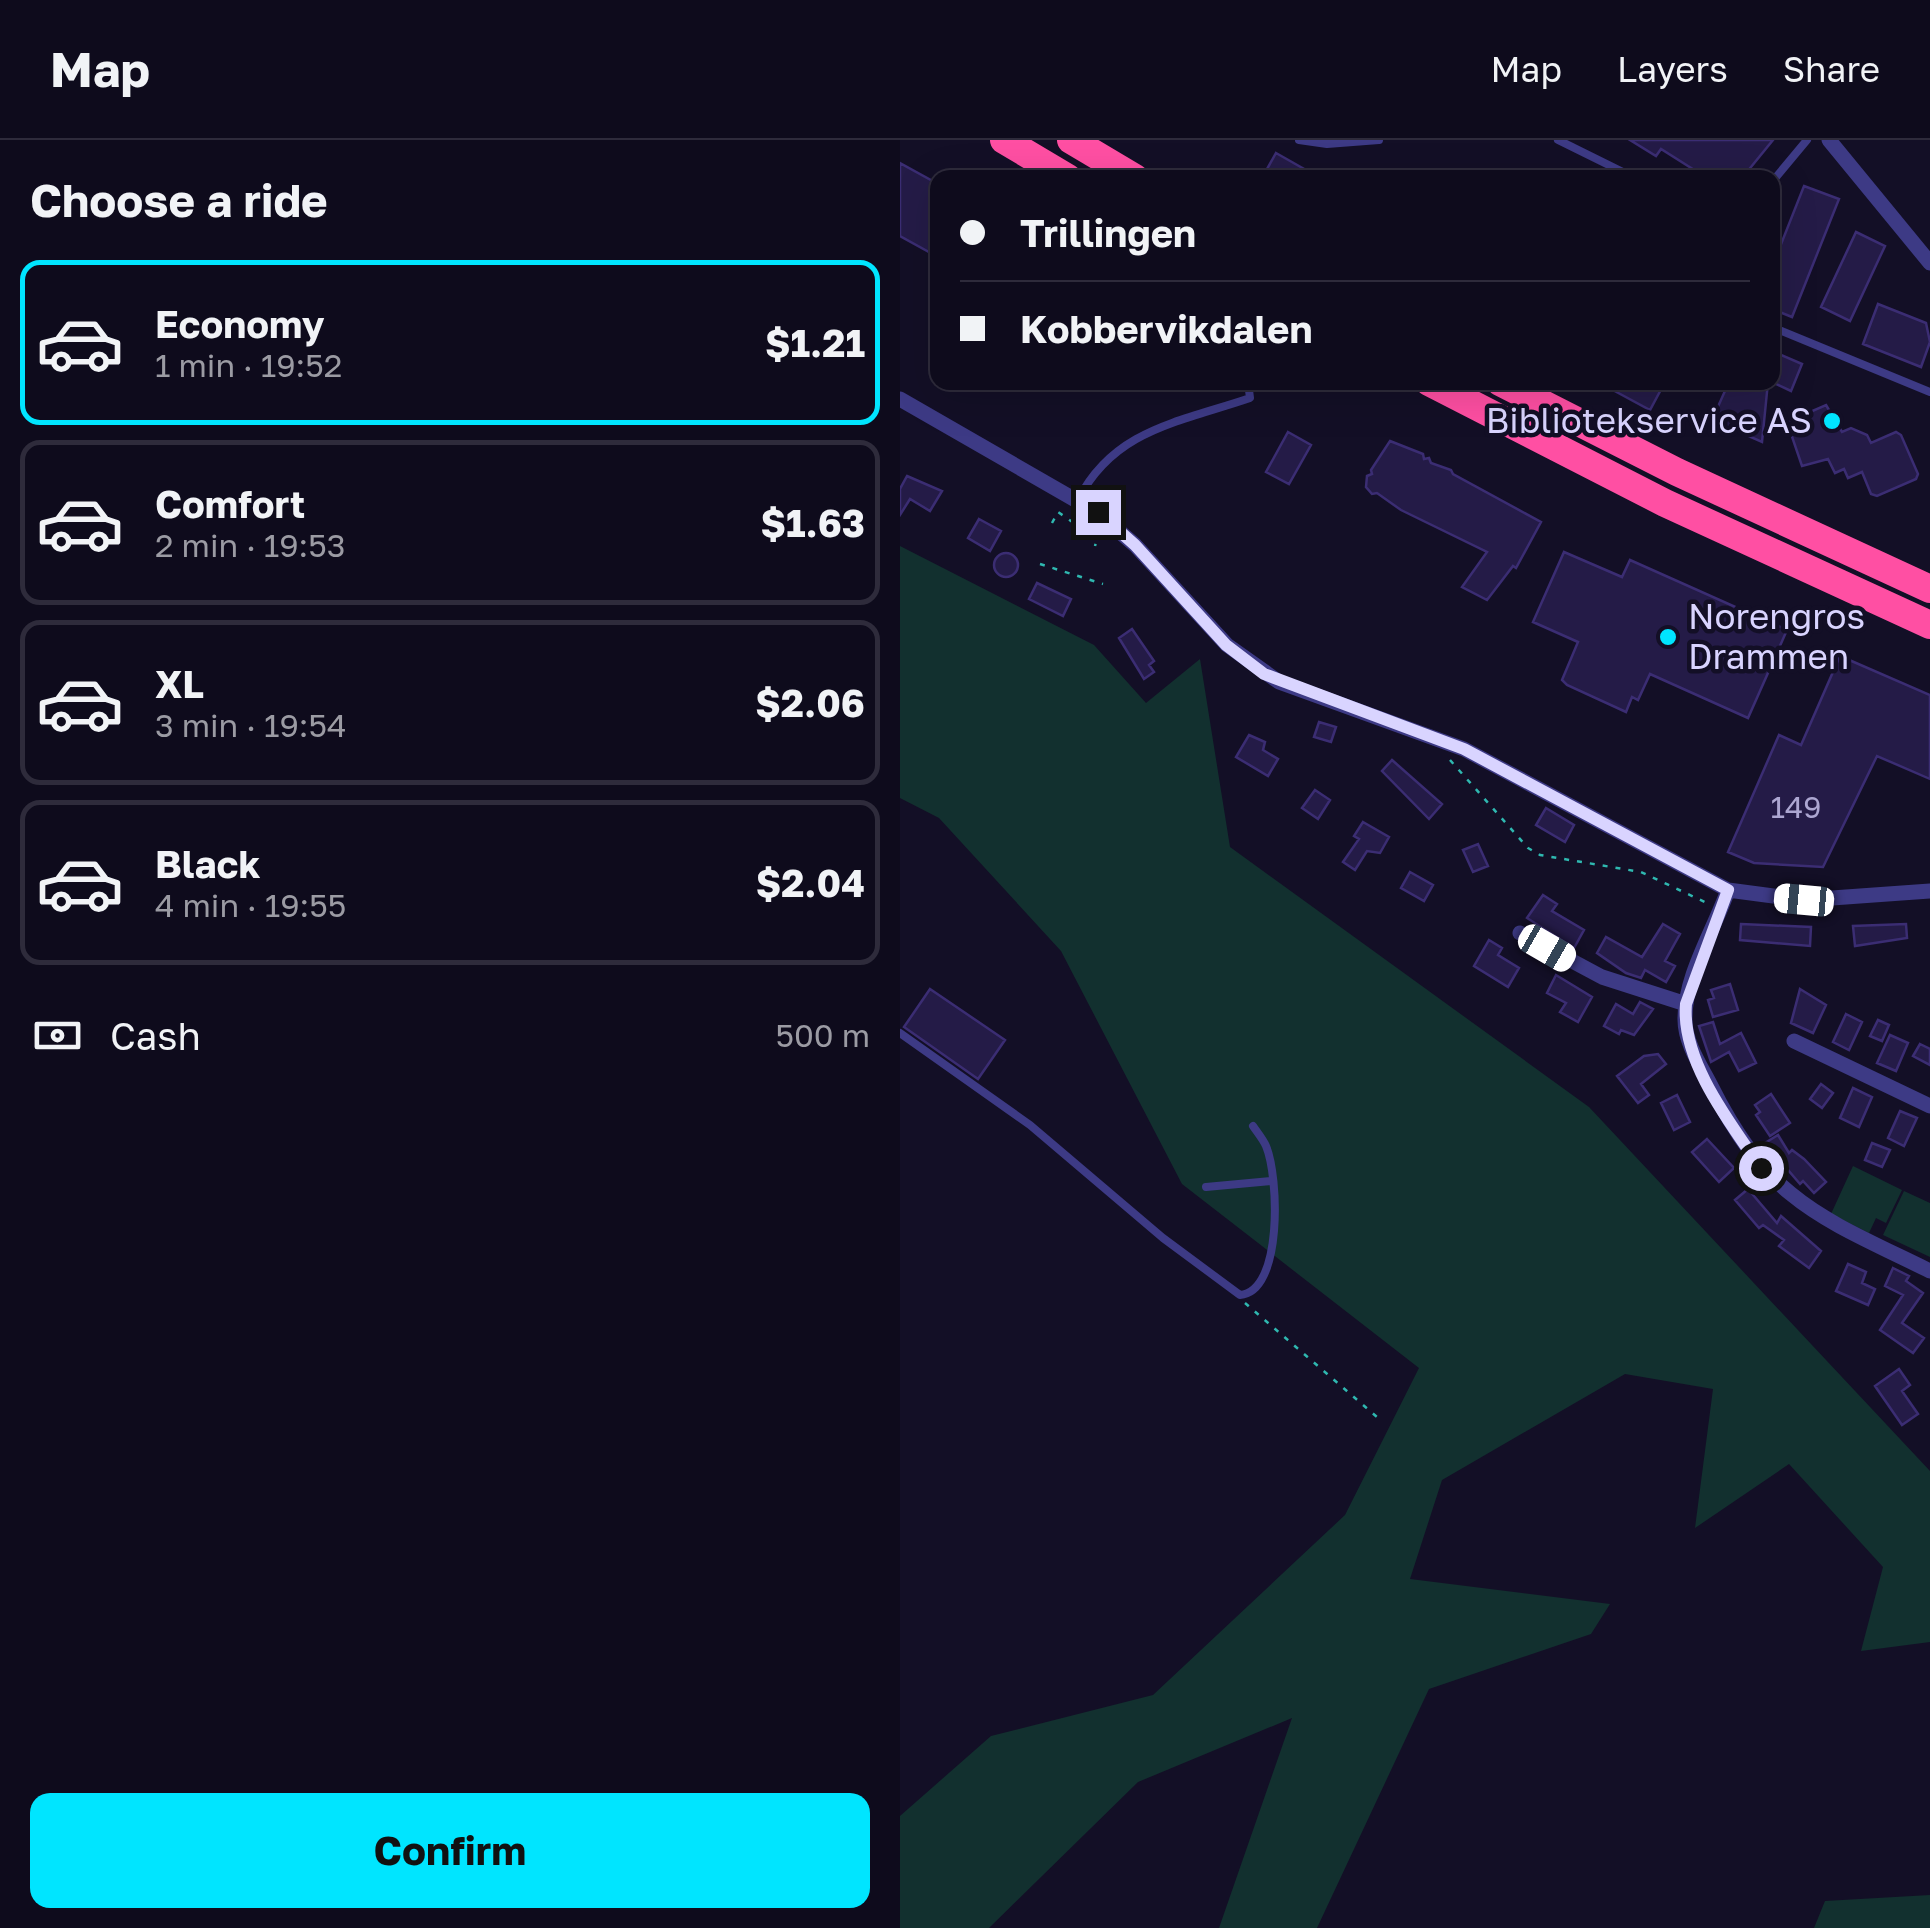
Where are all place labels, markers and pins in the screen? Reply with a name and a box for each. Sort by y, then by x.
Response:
place label: Bibliotekservice AS [1486,399,1812,441]
marker: Bibliotekservice AS [1821,410,1843,432]
place label: Norengros Drammen [1688,595,1865,677]
marker: Norengros Drammen [1657,626,1679,648]

